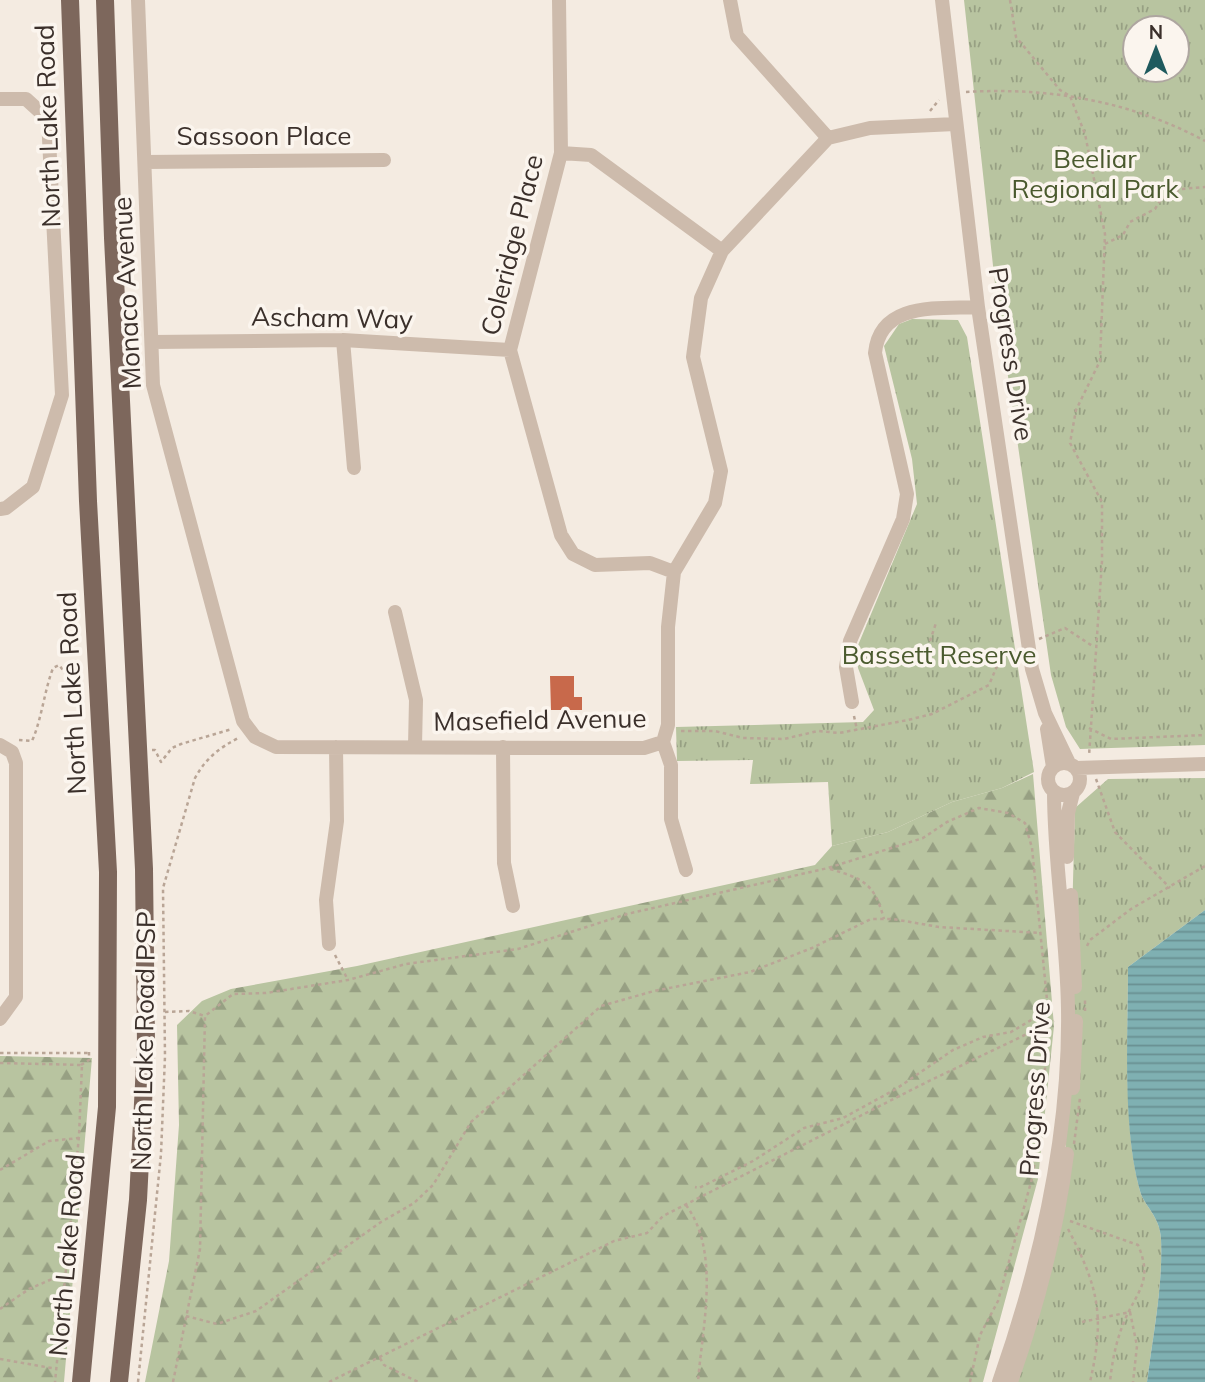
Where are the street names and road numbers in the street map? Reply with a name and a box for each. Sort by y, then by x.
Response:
street label: North Lake Road [27,24,68,228]
street label: Sassoon Place [177,119,351,152]
street label: Coleridge Place [473,151,550,339]
street label: Monaco Avenue [105,196,148,390]
street label: Progress Drive [981,265,1041,443]
street label: Ascham Way [251,300,413,335]
street label: North Lake Road [50,591,93,795]
street label: Masefield Avenue [433,701,647,738]
street label: North Lake Road PSP [125,911,162,1171]
street label: Progress Drive [1012,1000,1057,1178]
street label: North Lake Road [41,1152,92,1358]

